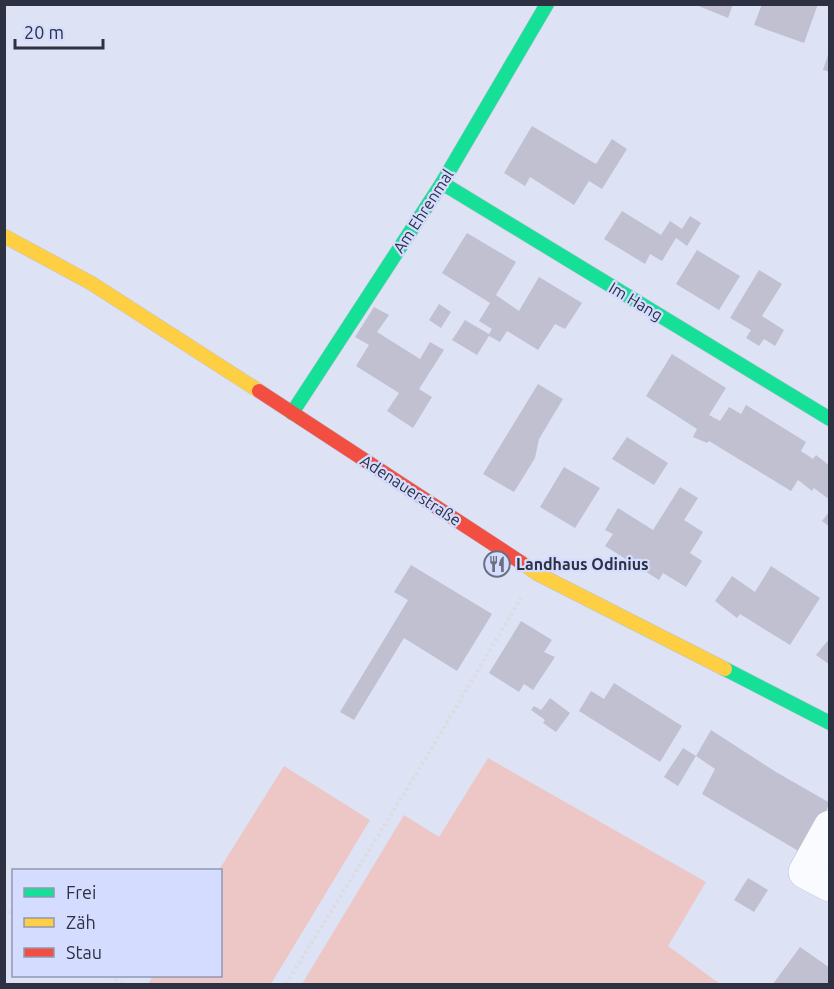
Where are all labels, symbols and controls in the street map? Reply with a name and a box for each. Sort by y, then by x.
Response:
scale bar [15,12,104,50]
text: 20 m [24,22,64,42]
street label: Am Ehrenmal [389,166,457,256]
street label: Im Hang [606,278,666,324]
street label: Adenauerstraße [357,451,465,529]
restaurant icon: Landhaus Odinius [482,549,512,579]
place label: Landhaus Odinius [516,555,649,573]
legend [12,869,222,977]
text: Frei [66,882,96,902]
text: Zäh [66,912,96,932]
text: Stau [66,942,102,962]

